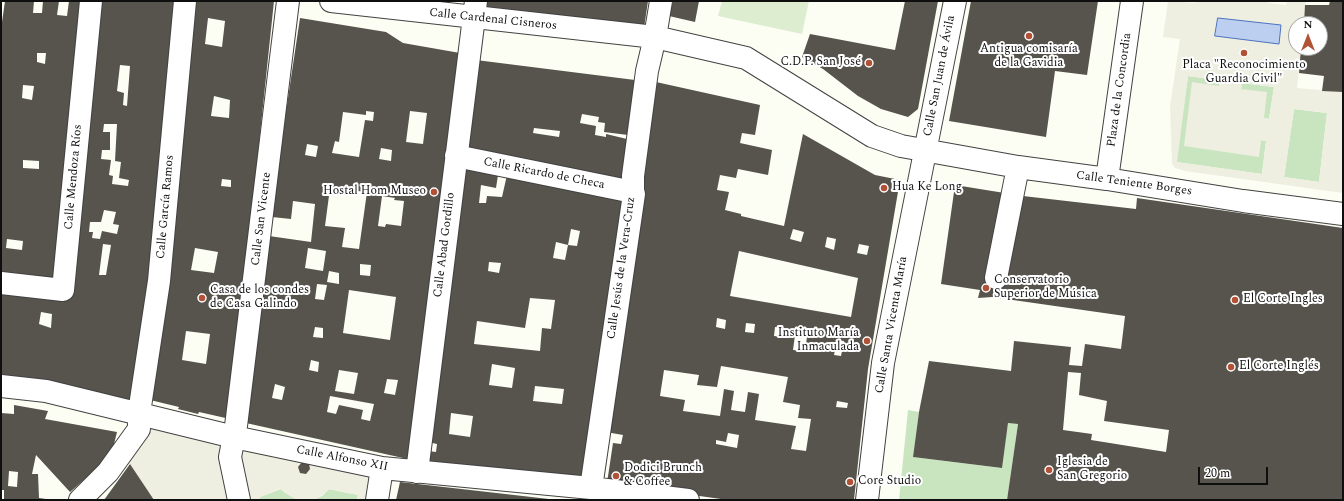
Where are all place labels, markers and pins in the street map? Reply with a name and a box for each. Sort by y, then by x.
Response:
marker: Antigua comisaría de la Gavidia [1024,31,1034,41]
place label: Antigua comisaría de la Gavidia [980,43,1078,71]
marker: Placa "Reconocimiento Guardia Civil" [1239,48,1249,58]
place label: C.D.P. San José [780,56,861,70]
marker: C.D.P. San José [864,58,874,68]
place label: Placa "Reconocimiento Guardia Civil" [1182,59,1306,87]
place label: Hua Ke Long [892,181,962,195]
marker: Hua Ke Long [879,183,889,193]
place label: Hostal Hom Museo [323,185,426,199]
marker: Hostal Hom Museo [429,187,439,197]
place label: Conservatorio Superior de Música [994,274,1097,302]
marker: Conservatorio Superior de Música [981,283,991,293]
place label: Casa de los condes de Casa Galindo [210,284,309,312]
marker: Casa de los condes de Casa Galindo [197,293,207,303]
place label: El Corte Ingles [1243,293,1323,307]
marker: El Corte Ingles [1230,295,1240,305]
place label: Instituto María Inmaculada [778,327,859,355]
marker: Instituto María Inmaculada [862,336,872,346]
place label: El Corte Inglés [1239,360,1319,374]
marker: El Corte Inglés [1226,362,1236,372]
place label: Iglesia de San Gregorio [1057,456,1127,484]
place label: Dodici Brunch & Coffee [624,462,702,490]
marker: Iglesia de San Gregorio [1044,465,1054,475]
marker: Dodici Brunch & Coffee [611,471,621,481]
place label: Core Studio [858,475,921,489]
marker: Core Studio [845,477,855,487]

